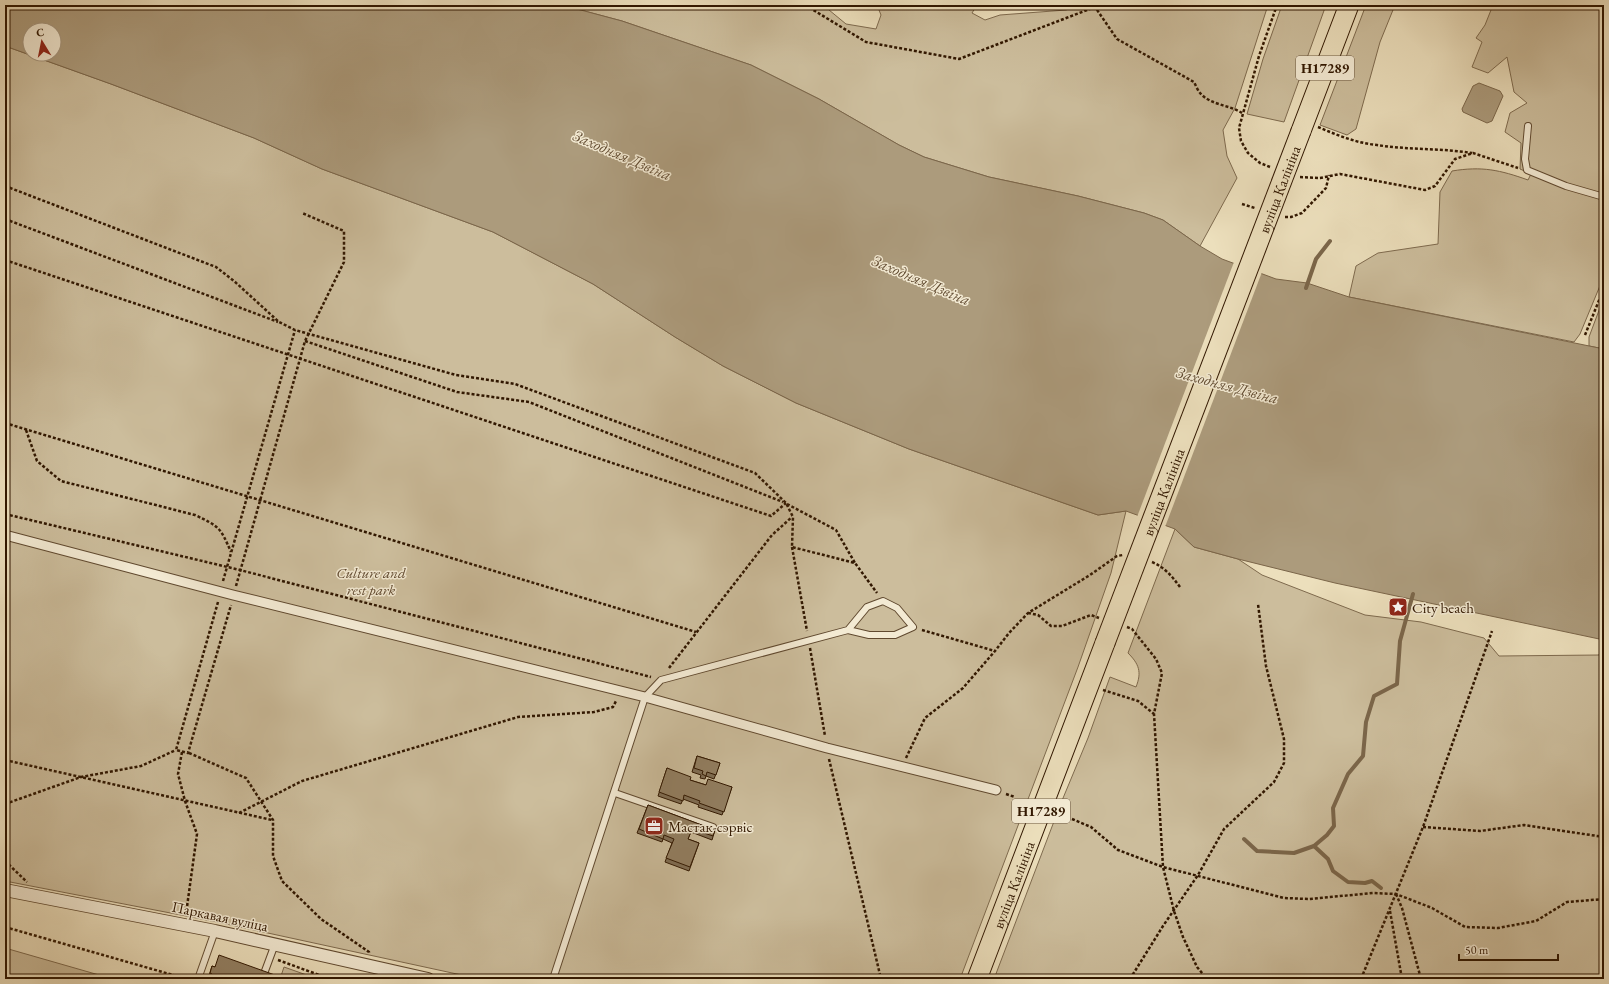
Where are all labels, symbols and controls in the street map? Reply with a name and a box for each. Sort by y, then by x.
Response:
north arrow [22,22,62,62]
text: С [35,25,46,40]
road number: Н17289 [1296,56,1354,80]
water label: Заходняя Дзвіна [570,125,674,185]
street label: вуліца Калініна [1253,143,1304,236]
water label: Заходняя Дзвіна [869,250,973,310]
water label: Заходняя Дзвіна [1174,361,1280,409]
street label: вуліца Калініна [1138,445,1188,538]
park label: Culture and rest park [336,563,406,599]
place icon: City beach [1387,596,1409,618]
place label: City beach [1412,598,1474,617]
road number: Н17289 [1012,799,1070,823]
office icon: Мастак-сэрвіс [643,815,665,837]
place label: Мастак-сэрвіс [668,817,753,836]
street label: вуліца Калініна [988,838,1038,931]
street label: Паркавая вуліца [170,897,270,935]
scale bar [1459,936,1558,962]
text: 50 m [1465,942,1489,958]

